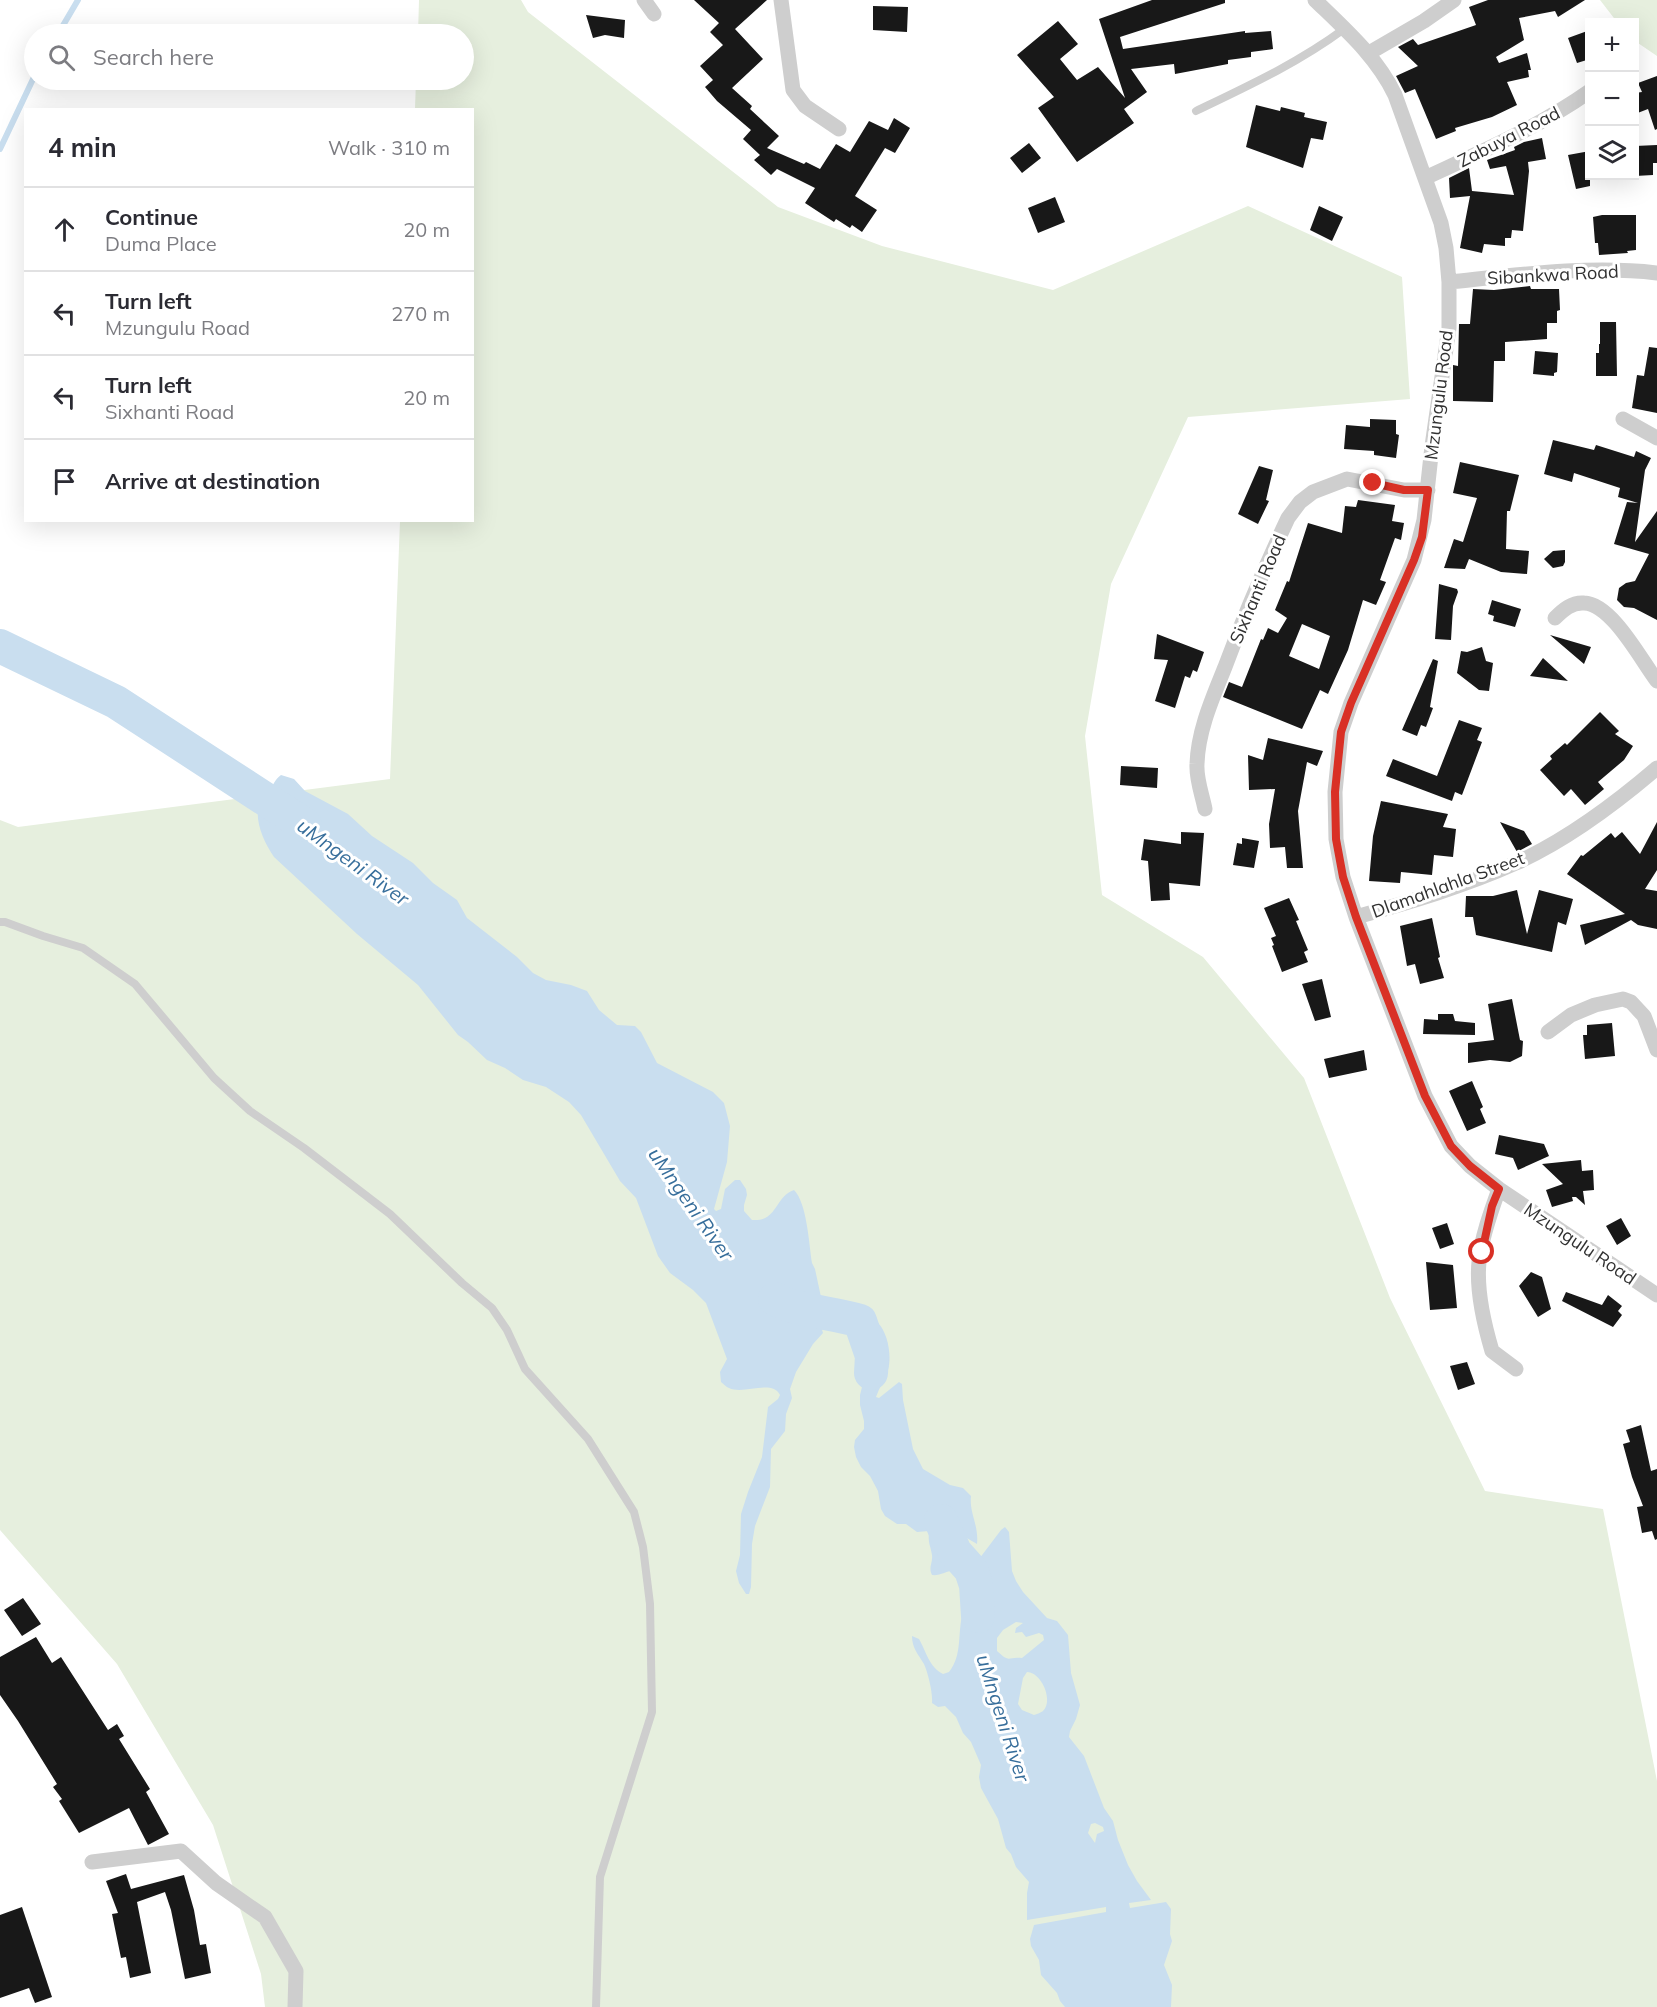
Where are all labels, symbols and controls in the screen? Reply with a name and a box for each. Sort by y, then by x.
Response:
map controls [1585,18,1639,180]
button: + [1585,18,1639,72]
search box [24,24,474,90]
icon: search [45,41,78,74]
text: Search here [93,43,214,71]
button: − [1585,72,1639,126]
street label: Zabuya Road [1454,101,1564,172]
button: layers [1585,126,1639,180]
text: 4 min [48,131,117,164]
text: Walk · 310 m [328,135,450,160]
text: Continue [105,203,198,231]
icon: ahead [48,213,81,246]
text: 20 m [403,217,450,242]
text: Duma Place [105,231,217,256]
street label: Sibankwa Road [1487,260,1619,289]
text: Turn left [105,287,192,315]
icon: left [48,297,81,330]
text: 270 m [391,301,450,326]
text: Mzungulu Road [105,315,250,340]
street label: Mzungulu Road [1419,329,1458,461]
text: Turn left [105,371,192,399]
icon: left [48,381,81,414]
text: 20 m [403,385,450,410]
text: Sixhanti Road [105,399,234,424]
icon: arrive [48,465,81,498]
text: Arrive at destination [105,467,320,495]
route end [1359,469,1385,495]
street label: Sixhanti Road [1224,531,1291,647]
water label: uMngeni River [292,813,415,911]
street label: Dlamahlahla Street [1368,846,1527,923]
water label: uMngeni River [643,1142,740,1266]
street label: Mzungulu Road [1520,1198,1641,1290]
route start [1468,1238,1494,1264]
water label: uMngeni River [971,1651,1036,1785]

